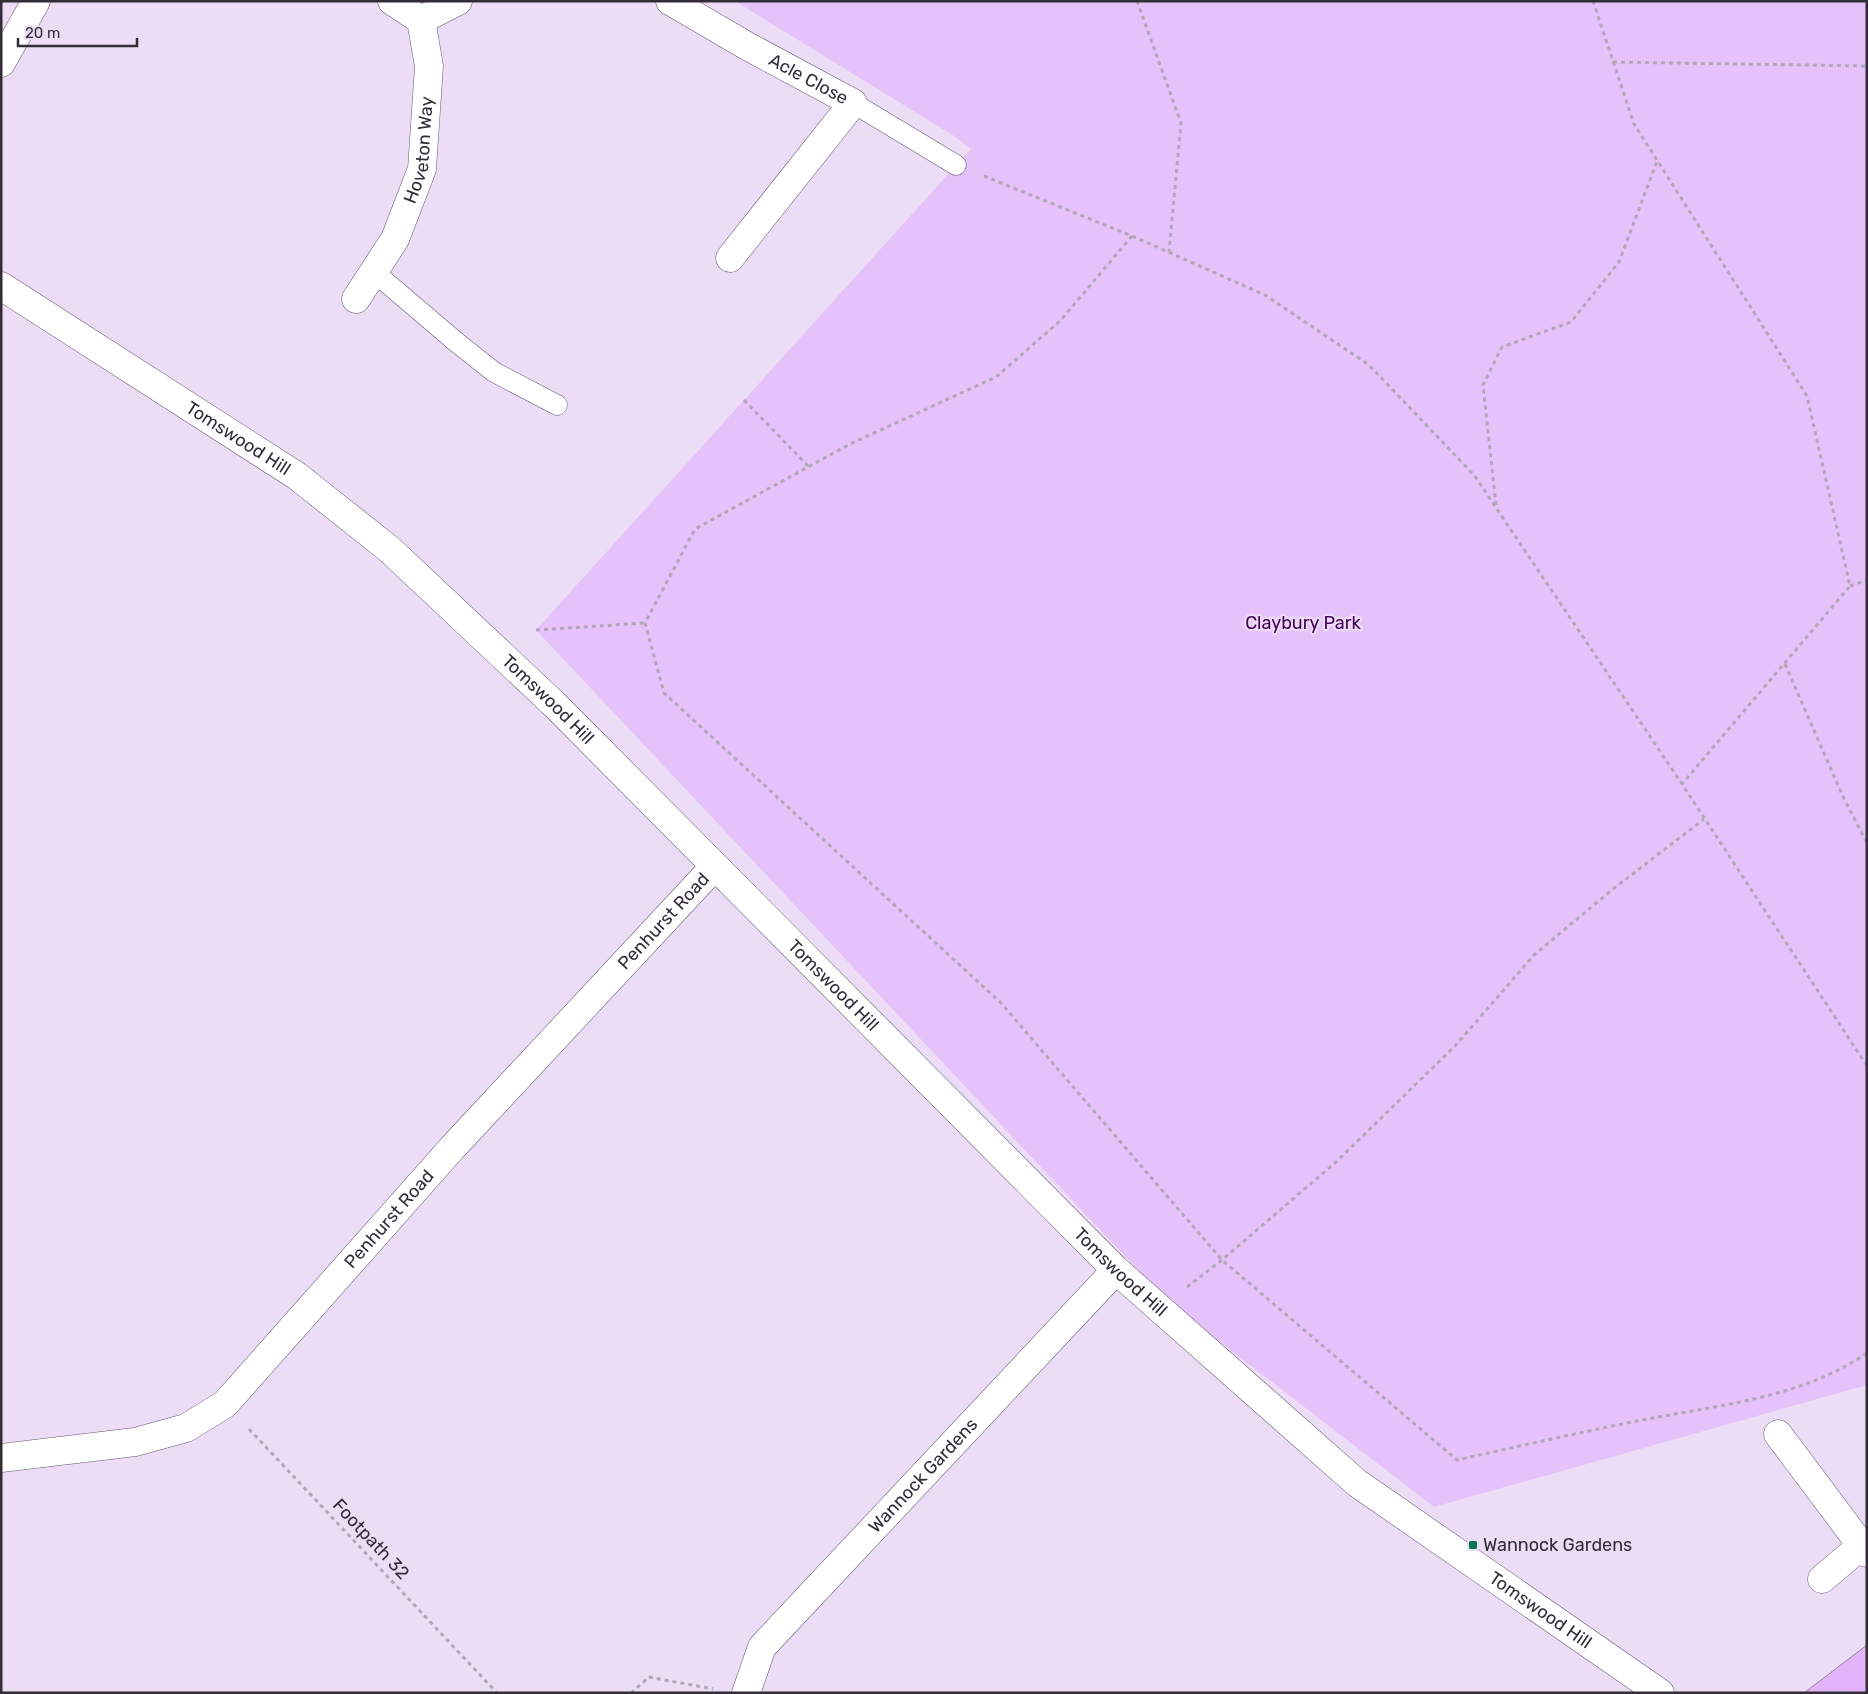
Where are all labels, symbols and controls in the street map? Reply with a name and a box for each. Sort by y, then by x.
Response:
scale bar [18,15,136,47]
text: 20 m [25,24,60,42]
street label: Acle Close [765,49,852,109]
street label: Hoveton Way [399,96,438,206]
street label: Tomswood Hill [182,397,295,480]
park label: Claybury Park [1245,612,1362,634]
street label: Tomswood Hill [497,650,599,749]
street label: Penhurst Road [613,868,714,974]
street label: Tomswood Hill [783,935,883,1036]
street label: Penhurst Road [340,1165,439,1273]
street label: Tomswood Hill [1069,1223,1172,1321]
street label: Wannock Gardens [864,1413,982,1537]
street label: Footpath 32 [328,1494,414,1584]
place label: Wannock Gardens [1483,1534,1632,1556]
marker: Wannock Gardens [1467,1539,1479,1551]
street label: Tomswood Hill [1485,1567,1596,1653]

